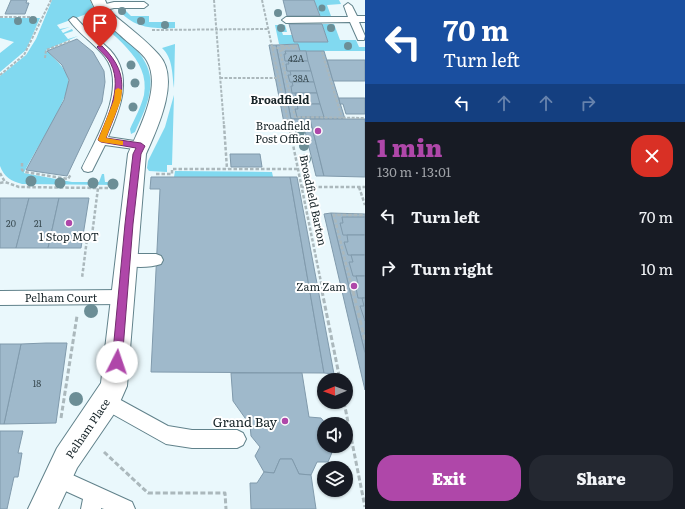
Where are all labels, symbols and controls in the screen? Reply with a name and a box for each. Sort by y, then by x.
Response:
pin [83,6,117,47]
text: 70 m [443,8,509,50]
icon: arrive [89,12,111,34]
icon: left [377,16,429,68]
text: Turn left [443,46,520,73]
house number: 42A [288,51,304,65]
house number: 38A [293,71,310,85]
district label: Broadfield [250,91,310,107]
icon: left [451,92,473,114]
icon: ahead [493,92,515,114]
icon: ahead [535,92,557,114]
icon: right [577,92,599,114]
place label: Broadfield Post Office [255,117,310,146]
marker: Broadfield Post Office [313,126,323,136]
text: 1 min [377,129,442,164]
button: close [631,135,673,177]
street label: Broadfield Barton [297,153,331,247]
text: 130 m · 13:01 [377,162,451,181]
icon: left [377,205,399,227]
text: Turn left [411,205,480,228]
text: 70 m [639,205,673,228]
house number: 20 [6,216,16,230]
house number: 21 [34,216,42,230]
marker: 1 Stop MOT [64,218,74,228]
place label: 1 Stop MOT [39,228,99,244]
icon: right [377,257,399,279]
text: Turn right [411,257,493,280]
text: 10 m [641,257,673,280]
place label: Zam Zam [296,278,346,294]
marker: Zam Zam [349,281,359,291]
street label: Pelham Court [25,289,98,305]
position arrow [96,341,138,383]
north arrow [317,373,353,409]
map controls [317,373,353,497]
house number: 18 [33,376,41,390]
street label: Pelham Place [61,395,113,461]
place label: Grand Bay [213,412,278,431]
marker: Grand Bay [280,416,290,426]
button: sound [317,417,353,453]
button: Exit [377,455,521,501]
button: Share [529,455,673,501]
button: layers [317,461,353,497]

